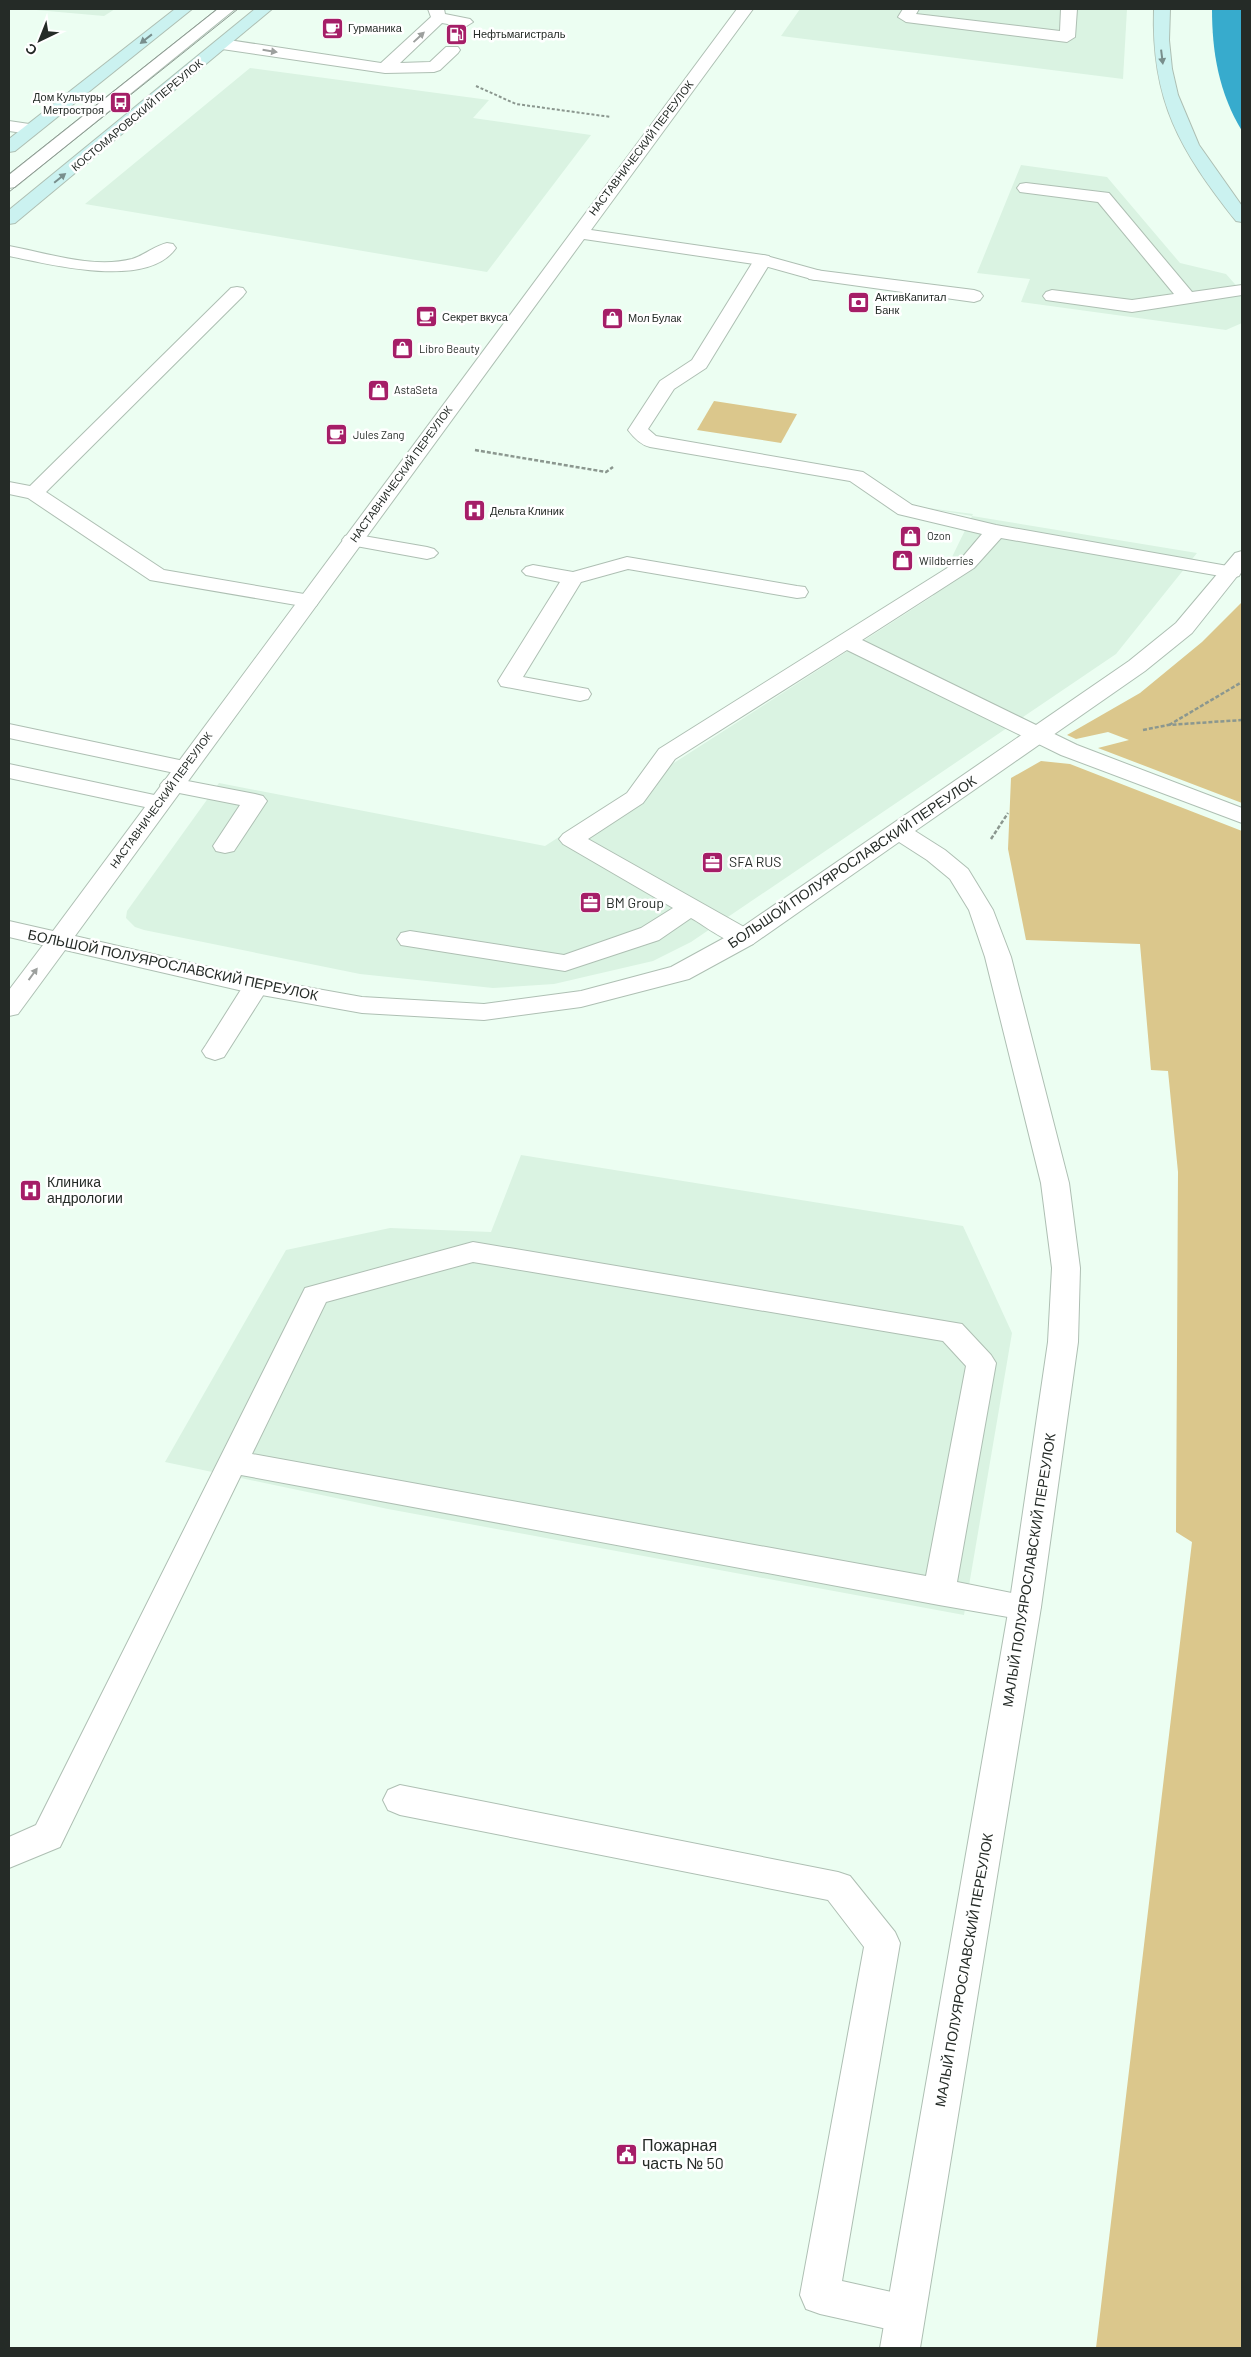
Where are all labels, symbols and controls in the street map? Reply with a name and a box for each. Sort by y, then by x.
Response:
north arrow [15,15,65,65]
cafe icon: Гурманика [320,16,344,40]
place label: Гурманика [348,21,403,34]
fuel station icon: Нефтьмагистраль [445,22,469,46]
place label: Нефтьмагистраль [473,27,566,40]
one-way arrow [412,31,424,43]
one-way arrow [140,33,153,44]
text: С [21,40,40,60]
one-way arrow [262,47,278,55]
one-way arrow [1158,50,1166,66]
street label: КОСТОМАРОВСКИЙ ПЕРЕУЛОК [68,55,205,173]
street label: НАСТАВНИЧЕСКИЙ ПЕРЕУЛОК [586,77,696,218]
place label: Дом Культуры Метростроя [33,90,104,116]
bus stop icon: Дом Культуры Метростроя [108,91,132,115]
one-way arrow [54,172,67,183]
place label: АктивКапитал Банк [875,290,946,316]
bank icon: АктивКапитал Банк [847,291,871,315]
cafe icon: Секрет вкуса [414,305,438,329]
shop icon: Мол Булак [600,306,624,330]
place label: Секрет вкуса [442,310,509,323]
place label: Мол Булак [628,311,682,324]
shop icon: Libro Beauty [391,337,415,361]
place label: Libro Beauty [419,342,480,355]
shop icon: AstaSeta [366,378,390,402]
place label: AstaSeta [394,383,437,396]
street label: НАСТАВНИЧЕСКИЙ ПЕРЕУЛОК [347,403,455,544]
cafe icon: Jules Zang [325,423,349,447]
place label: Jules Zang [353,428,405,441]
hospital icon: Дельта Клиник [462,499,486,523]
place label: Дельта Клиник [490,504,564,517]
shop icon: Ozon [899,524,923,548]
place label: Ozon [927,529,951,542]
shop icon: Wildberries [891,549,915,573]
place label: Wildberries [919,554,974,567]
street label: НАСТАВНИЧЕСКИЙ ПЕРЕУЛОК [107,729,215,870]
street label: БОЛЬШОЙ ПОЛУЯРОСЛАВСКИЙ ПЕРЕУЛОК [724,771,980,951]
office icon: SFA RUS [701,850,725,874]
place label: SFA RUS [729,853,782,870]
office icon: BM Group [578,891,602,915]
place label: BM Group [606,894,664,911]
street label: БОЛЬШОЙ ПОЛУЯРОСЛАВСКИЙ ПЕРЕУЛОК [26,925,321,1004]
one-way arrow [28,967,38,981]
place label: Клиника андрологии [47,1173,123,1206]
hospital icon: Клиника андрологии [19,1178,43,1202]
street label: МАЛЫЙ ПОЛУЯРОСЛАВСКИЙ ПЕРЕУЛОК [998,1431,1059,1708]
street label: МАЛЫЙ ПОЛУЯРОСЛАВСКИЙ ПЕРЕУЛОК [931,1831,996,2108]
place label: Пожарная часть № 50 [642,2135,724,2172]
public building icon: Пожарная часть № 50 [614,2142,638,2166]

